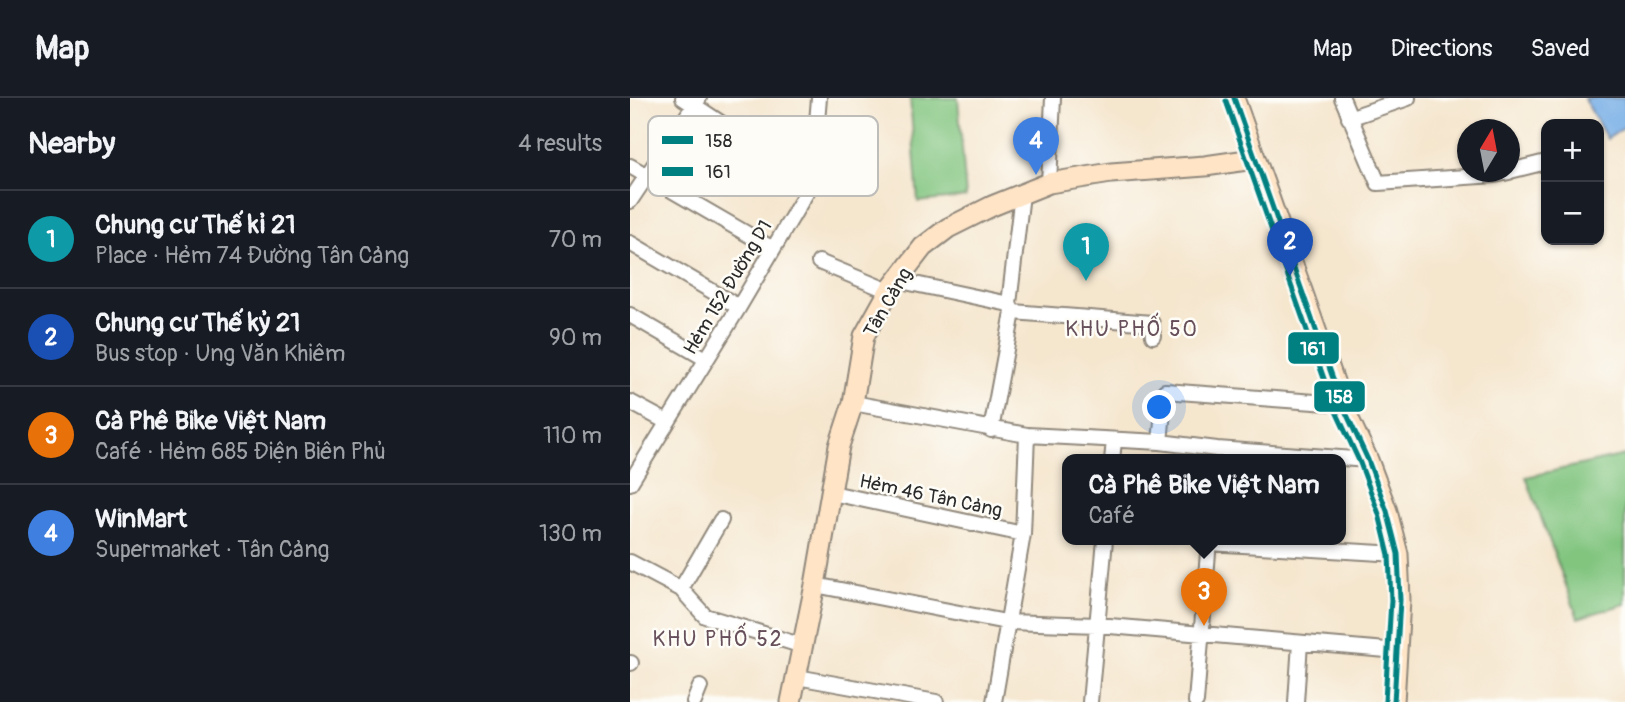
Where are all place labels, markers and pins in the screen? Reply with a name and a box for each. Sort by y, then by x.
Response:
pin: 4 [1013,117,1059,175]
pin: 2 [1267,218,1313,276]
pin: 1 [1063,223,1109,281]
pin: 3 [1181,568,1227,626]

